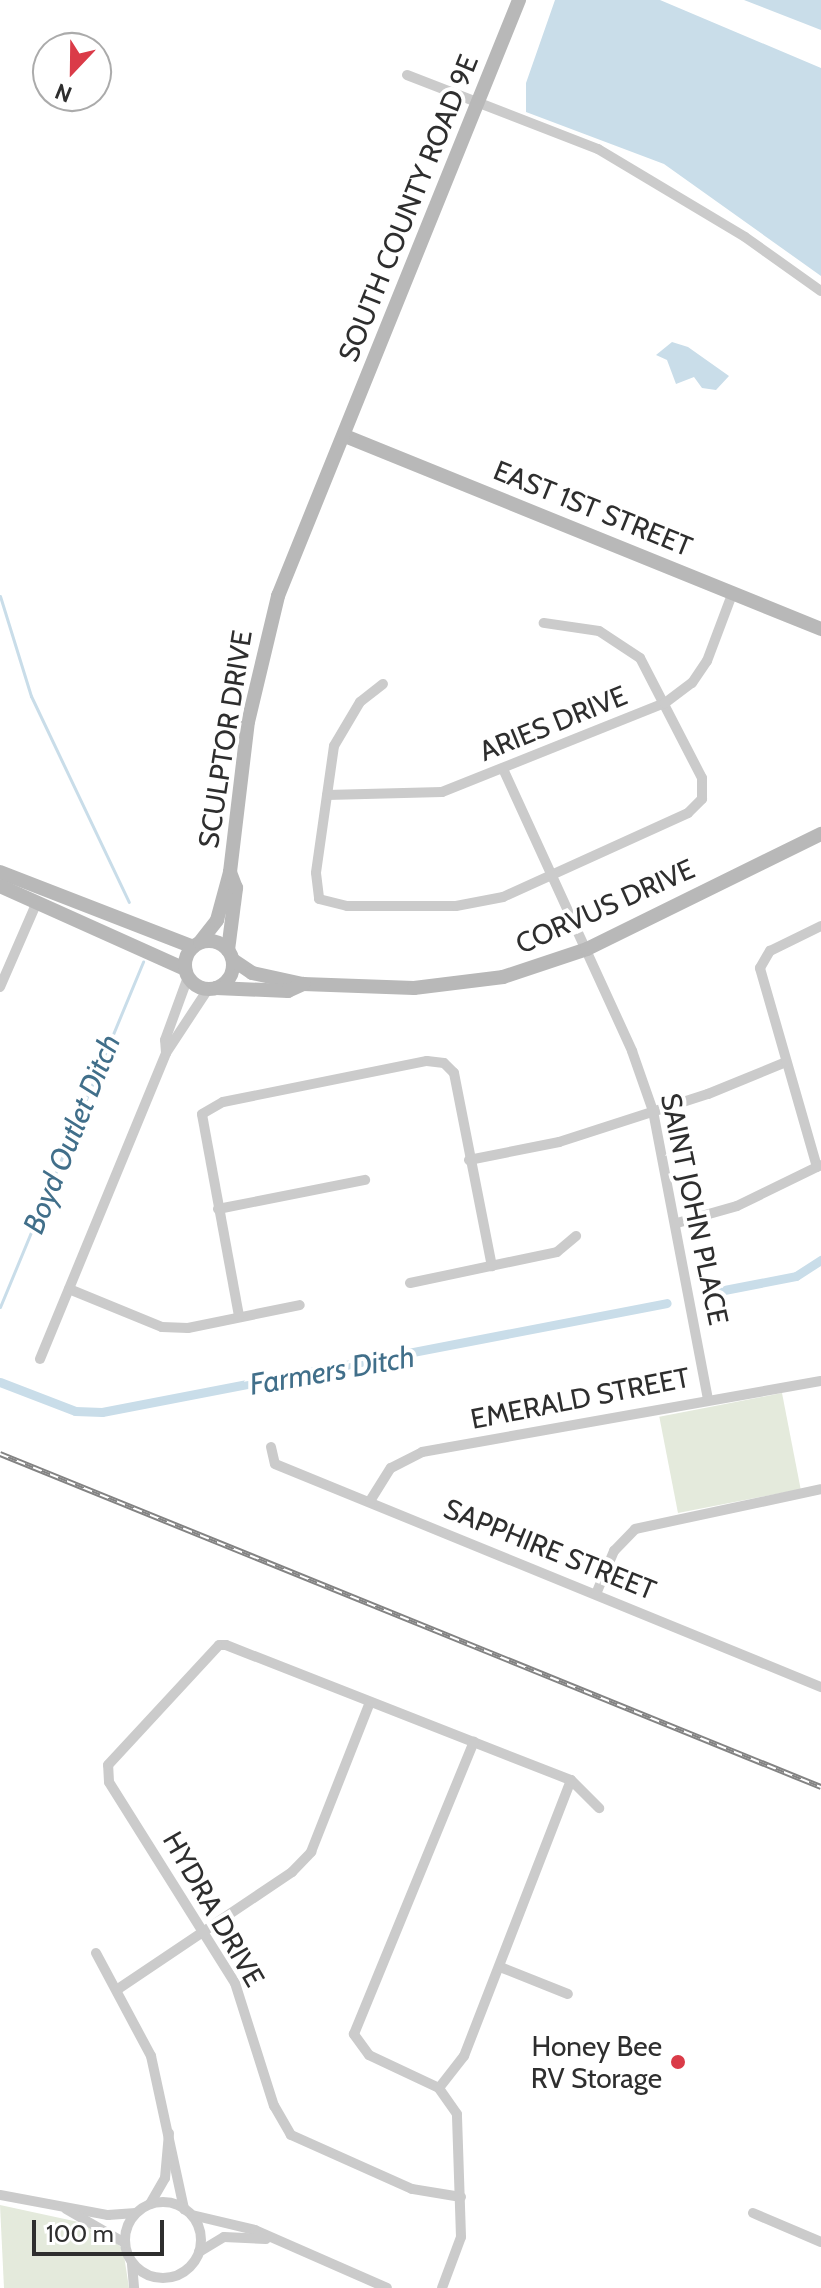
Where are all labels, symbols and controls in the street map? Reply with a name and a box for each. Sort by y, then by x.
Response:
north arrow [32,32,112,112]
street label: SOUTH COUNTY ROAD 9E [331,50,485,366]
text: N [51,77,76,108]
street label: EAST 1ST STREET [489,453,697,563]
street label: SCULPTOR DRIVE [191,628,259,850]
street label: ARIES DRIVE [474,678,632,768]
street label: CORVUS DRIVE [510,852,700,960]
water label: Boyd Outlet Ditch [16,1029,128,1239]
street label: SAINT JOHN PLACE [654,1090,736,1328]
water label: Farmers Ditch [247,1339,417,1403]
street label: EMERALD STREET [468,1360,692,1436]
street label: SAPPHIRE STREET [439,1491,661,1607]
street label: HYDRA DRIVE [156,1826,272,1992]
place label: Honey Bee RV Storage [531,2029,662,2095]
marker: Honey Bee RV Storage [669,2053,687,2071]
scale bar [36,2204,168,2254]
text: 100 m [46,2219,114,2248]

